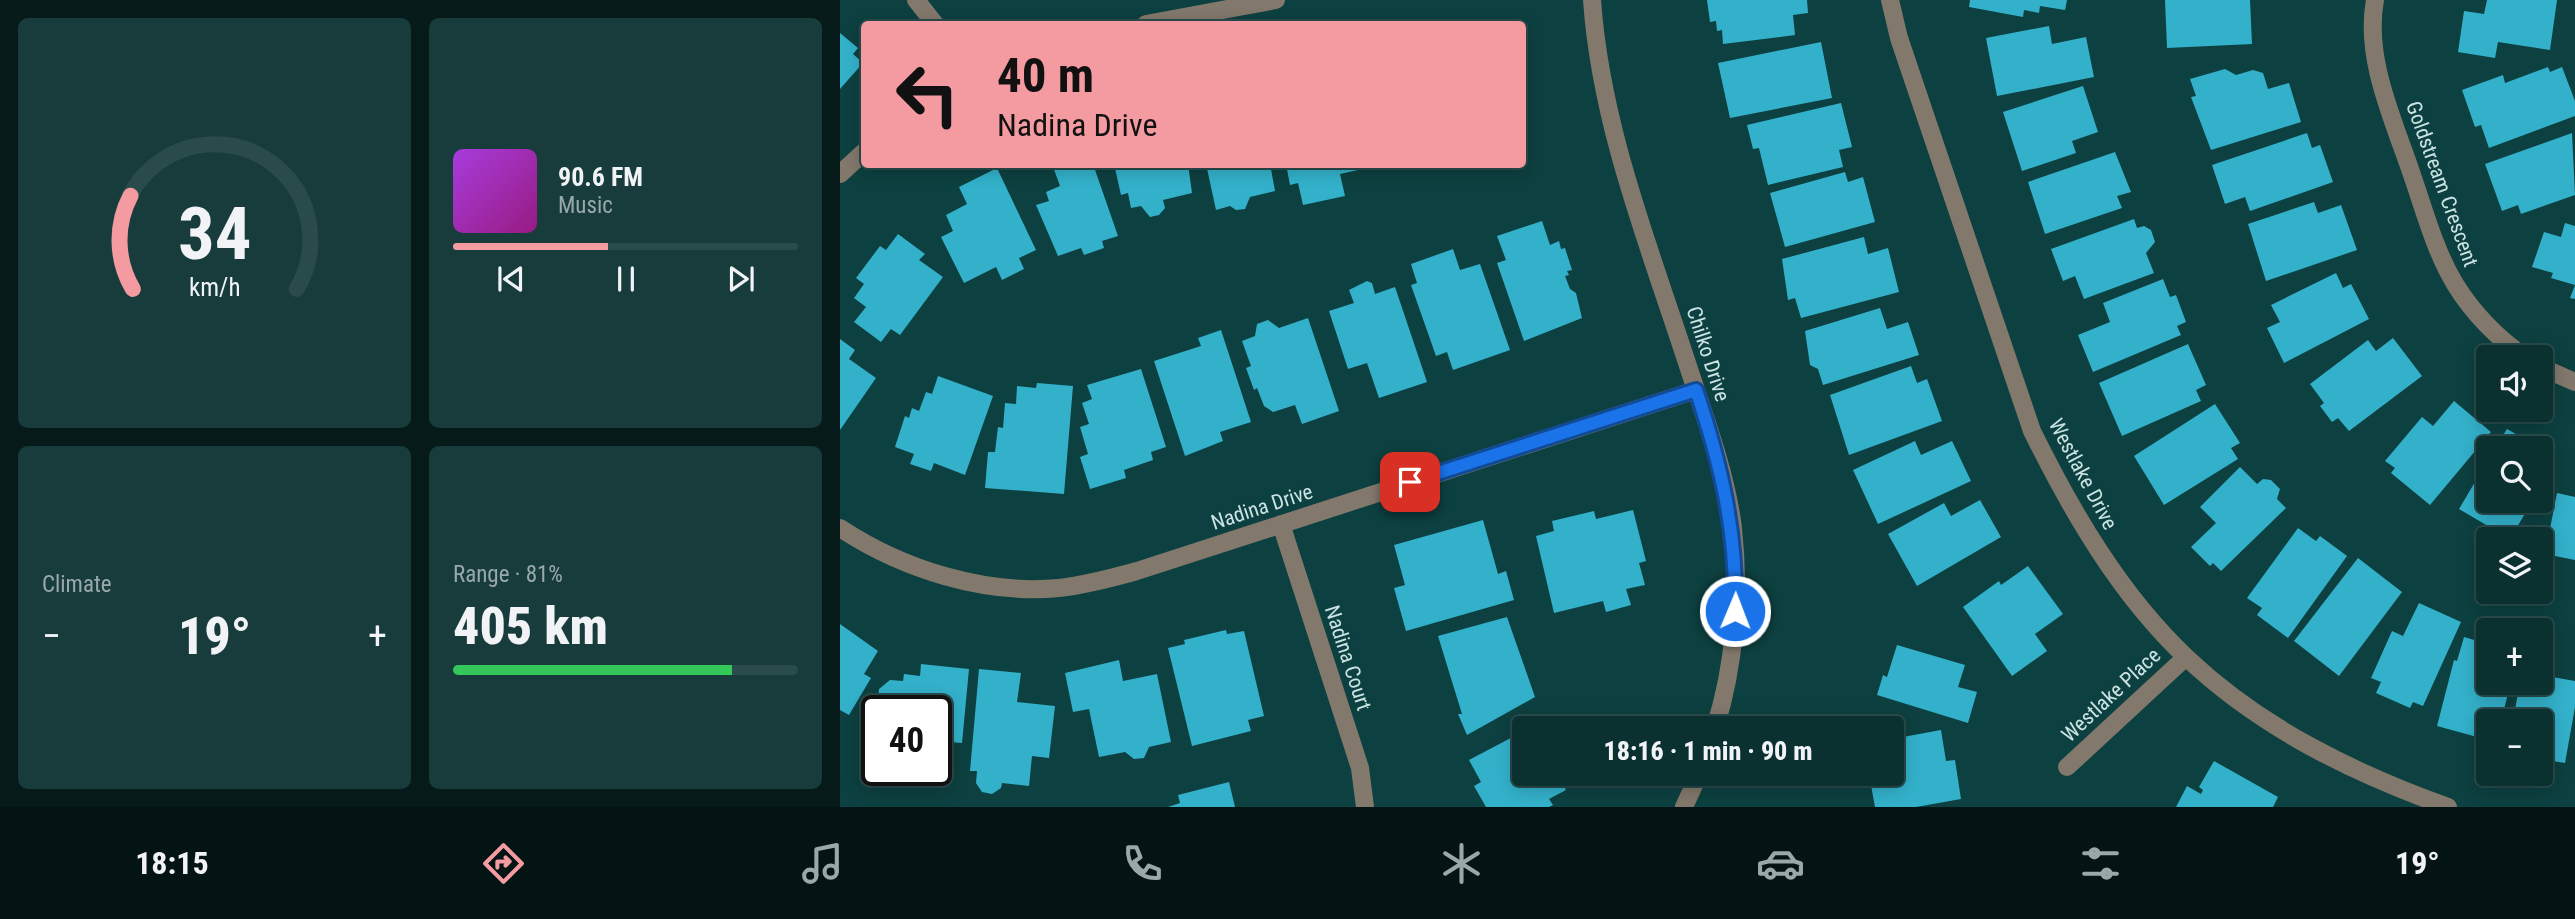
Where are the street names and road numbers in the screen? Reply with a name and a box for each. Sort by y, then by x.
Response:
street label: Goldstream Crescent [2401,98,2483,270]
street label: Chilko Drive [1681,303,1735,405]
street label: Westlake Drive [2044,414,2122,534]
street label: Nadina Drive [1208,479,1316,535]
street label: Nadina Court [1320,602,1376,714]
street label: Westlake Place [2057,643,2165,747]

